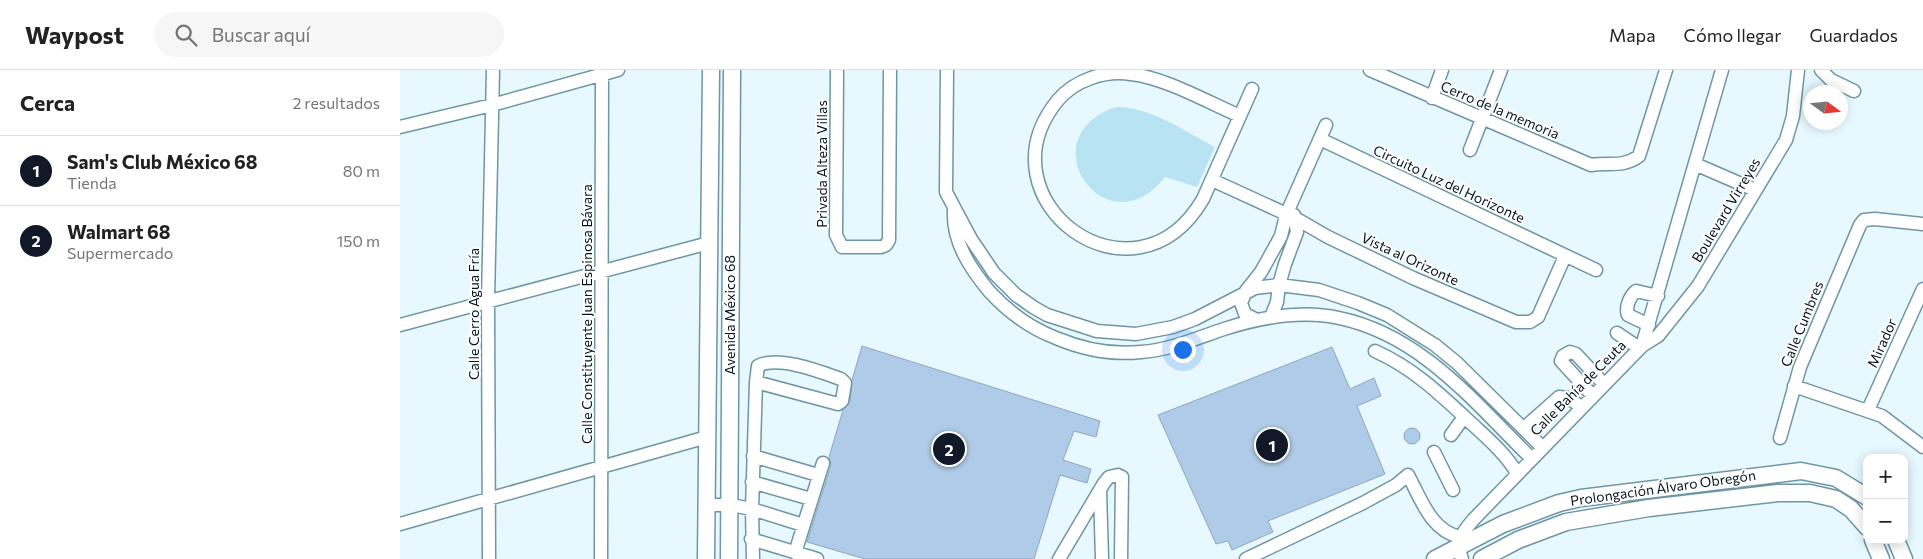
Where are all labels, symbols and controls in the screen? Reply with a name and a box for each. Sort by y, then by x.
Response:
search box [154,12,504,57]
text: Waypost [25,20,124,49]
icon: search [172,21,200,49]
text: Buscar aquí [212,23,310,46]
text: Mapa [1609,24,1656,46]
text: Cómo llegar [1684,24,1781,46]
text: Guardados [1809,24,1898,46]
street label: Cerro de la memoria [1438,77,1562,142]
north arrow [1803,85,1848,130]
text: Cerca [20,90,75,115]
text: 2 resultados [292,93,380,112]
street label: Privada Alteza Villas [813,100,830,228]
street label: Circuito Luz del Horizonte [1371,141,1528,226]
text: Sam's Club México 68 [67,150,258,173]
street label: Boulevard Virreyes [1688,155,1763,265]
text: 1 [32,161,40,180]
text: 80 m [343,161,380,180]
text: Tienda [67,173,117,192]
street label: Calle Constituyente Juan Espinosa Bávara [578,184,595,444]
text: Walmart 68 [67,220,171,243]
street label: Vista al Orizonte [1359,228,1462,289]
text: 2 [31,231,41,250]
text: 150 m [337,231,380,250]
text: Supermercado [67,243,173,262]
street label: Calle Cerro Agua Fría [465,248,482,380]
street label: Avenida México 68 [721,255,738,375]
street label: Calle Cumbres [1777,278,1826,369]
street label: Mirador [1863,315,1900,370]
street label: Calle Bahía de Ceuta [1526,336,1629,439]
your location [1170,337,1196,363]
pin: 1 [1256,426,1288,464]
pin: 2 [933,430,965,468]
map controls [1863,454,1908,544]
button: + [1863,454,1908,499]
street label: Prolongación Álvaro Obregón [1569,466,1757,509]
button: − [1863,499,1908,544]

